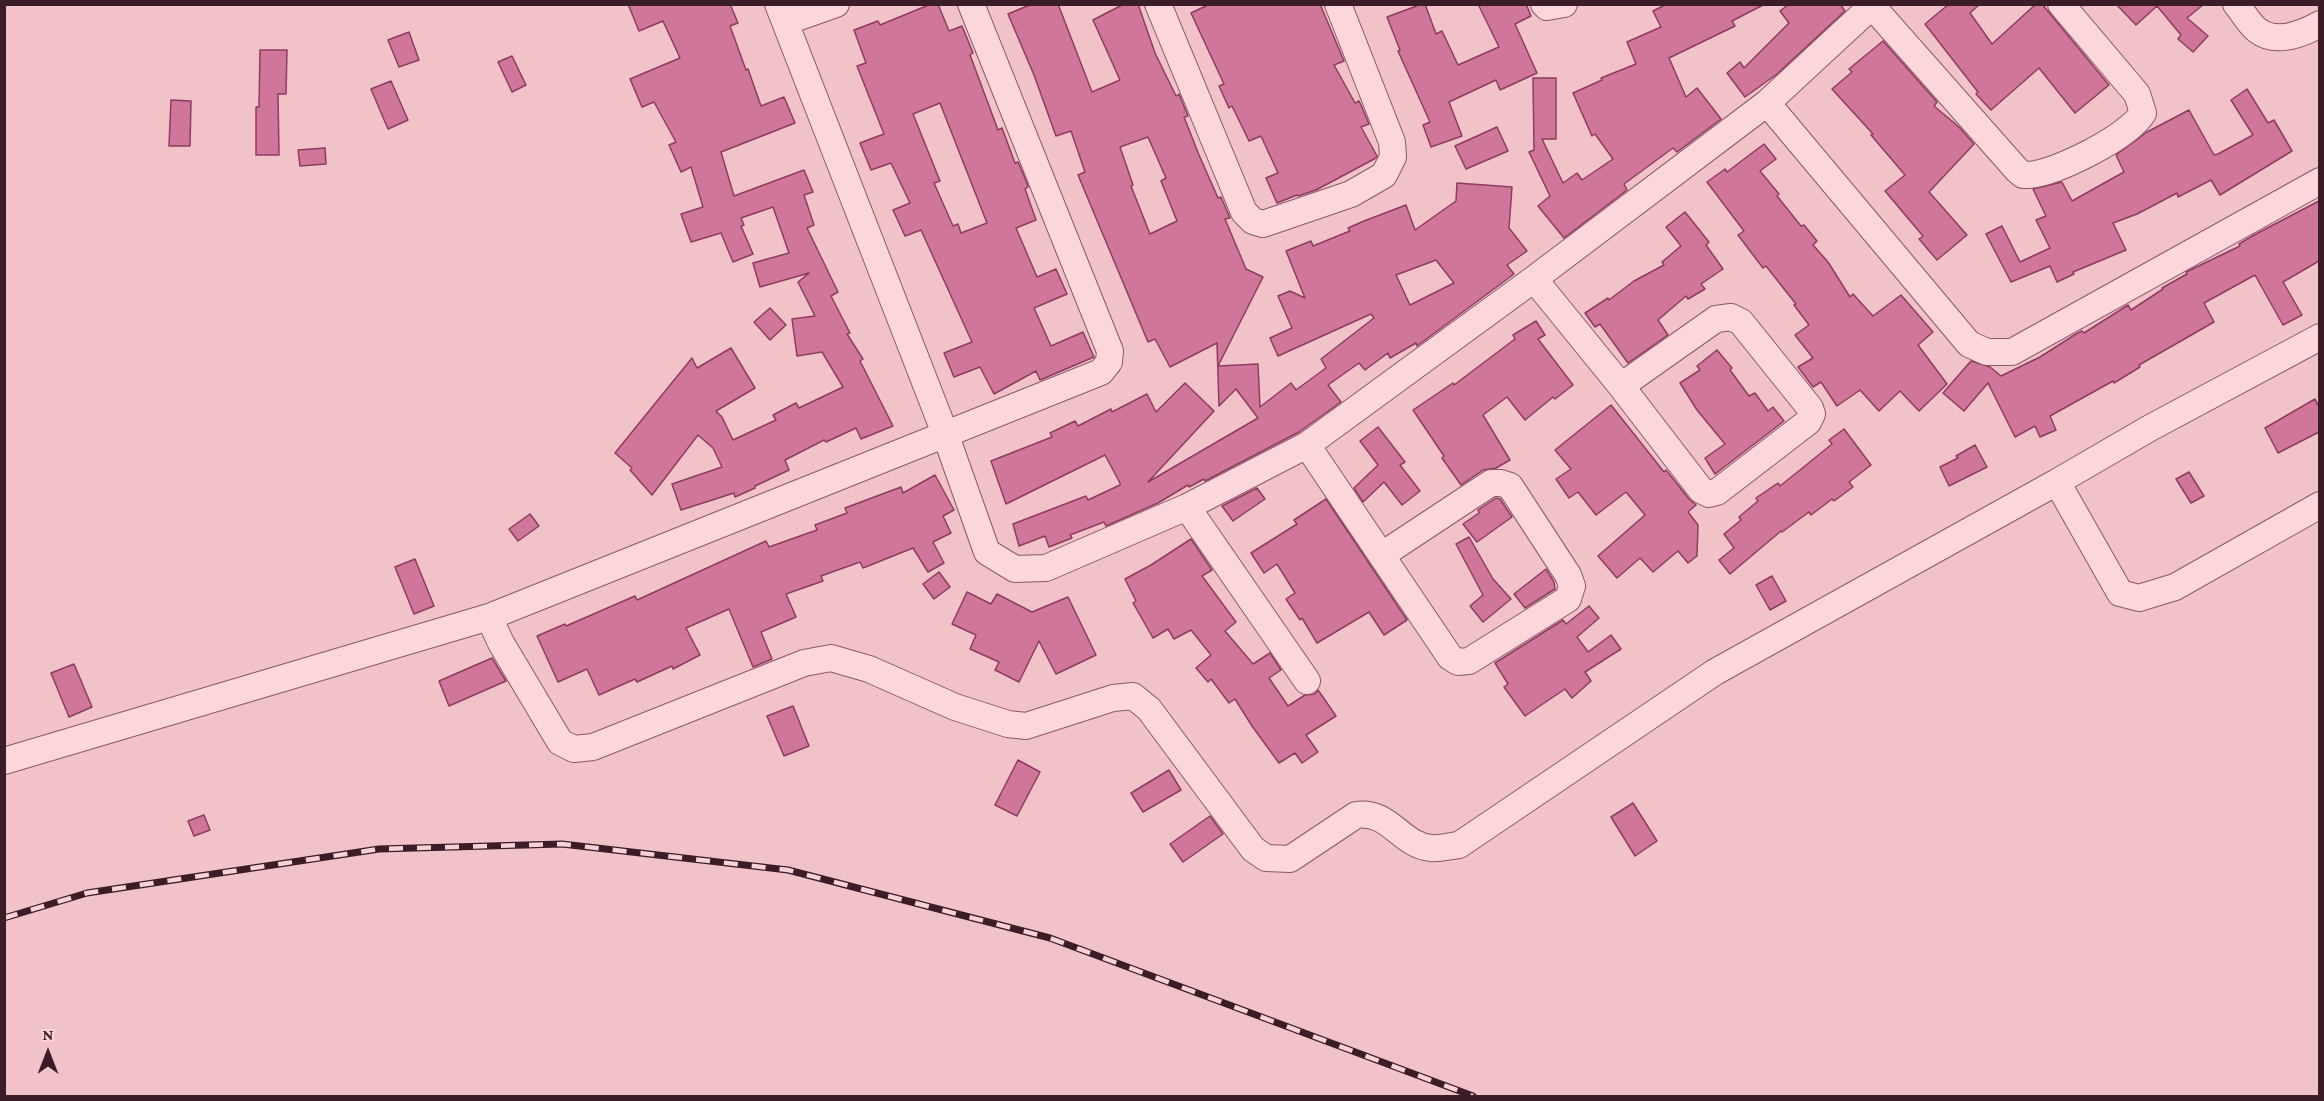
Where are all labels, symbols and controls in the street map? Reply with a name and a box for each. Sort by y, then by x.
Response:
north arrow [18,1023,78,1083]
text: N [43,1026,53,1043]

